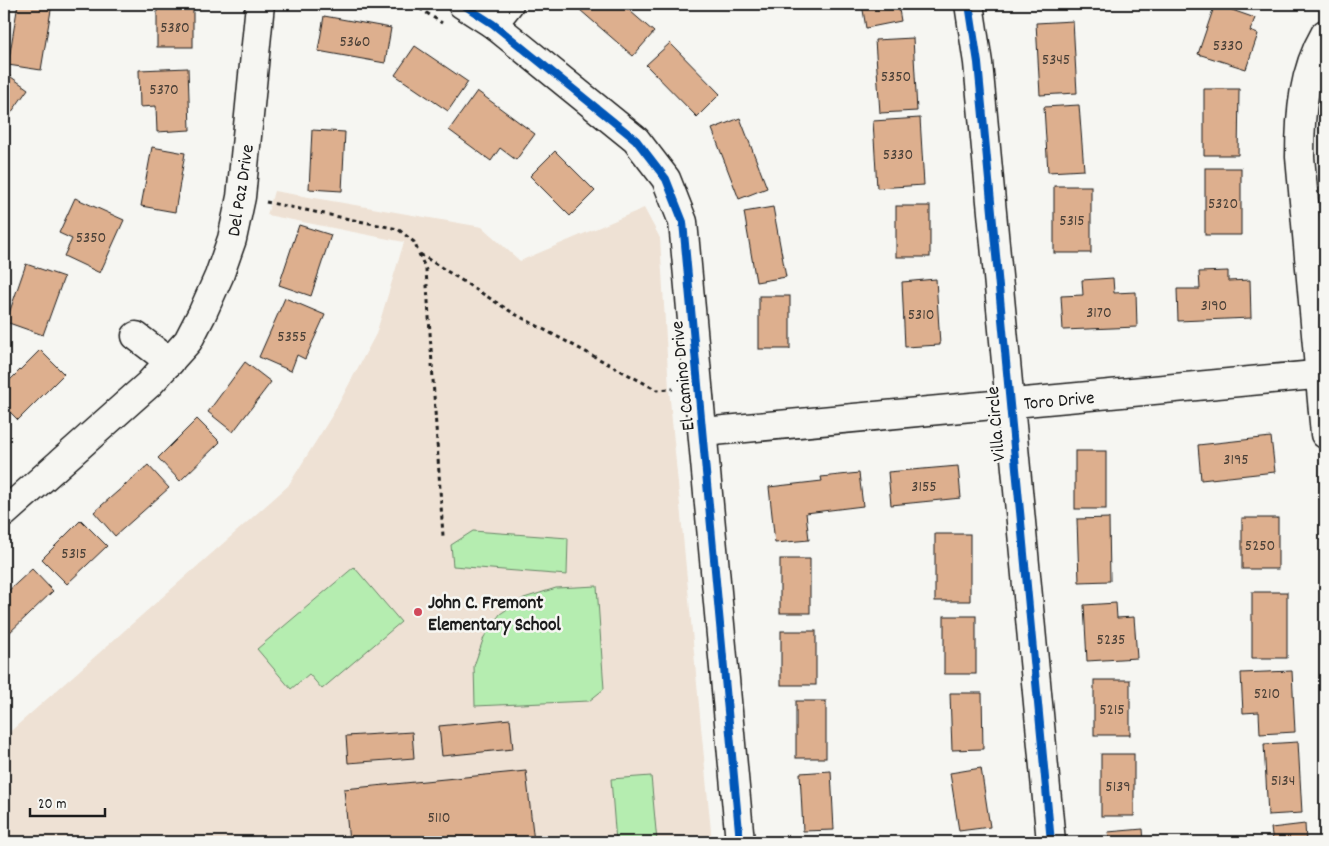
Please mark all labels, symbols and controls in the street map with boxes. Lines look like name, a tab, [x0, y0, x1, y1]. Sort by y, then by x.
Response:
house number: 5380	[160, 17, 190, 40]
house number: 5360	[339, 31, 371, 54]
house number: 5330	[1213, 35, 1243, 58]
house number: 5345	[1042, 49, 1070, 72]
house number: 5350	[881, 66, 911, 89]
house number: 5370	[149, 79, 179, 102]
street label: Del Paz Drive	[222, 143, 263, 238]
house number: 5330	[883, 144, 913, 167]
house number: 5320	[1208, 193, 1238, 216]
house number: 5315	[1059, 210, 1085, 233]
house number: 5350	[76, 227, 106, 250]
house number: 3190	[1201, 295, 1227, 318]
house number: 3170	[1086, 302, 1112, 325]
house number: 5310	[908, 304, 934, 327]
street label: El Camino Drive	[665, 319, 704, 432]
house number: 5355	[277, 326, 307, 349]
street label: Villa Circle	[981, 385, 1014, 462]
street label: Toro Drive	[1023, 386, 1096, 419]
house number: 3195	[1223, 449, 1249, 472]
house number: 3155	[911, 476, 937, 499]
house number: 5250	[1245, 535, 1275, 558]
house number: 5315	[61, 543, 87, 566]
place label: John C. Fremont Elementary School	[428, 591, 561, 640]
marker: John C. Fremont Elementary School	[412, 606, 424, 618]
house number: 5235	[1097, 629, 1125, 652]
house number: 5210	[1254, 683, 1280, 706]
house number: 5215	[1099, 699, 1125, 722]
house number: 5134	[1271, 770, 1295, 793]
house number: 5139	[1105, 776, 1131, 799]
scale bar	[30, 786, 105, 818]
text: 20 m	[38, 794, 66, 816]
house number: 5110	[427, 807, 451, 830]

